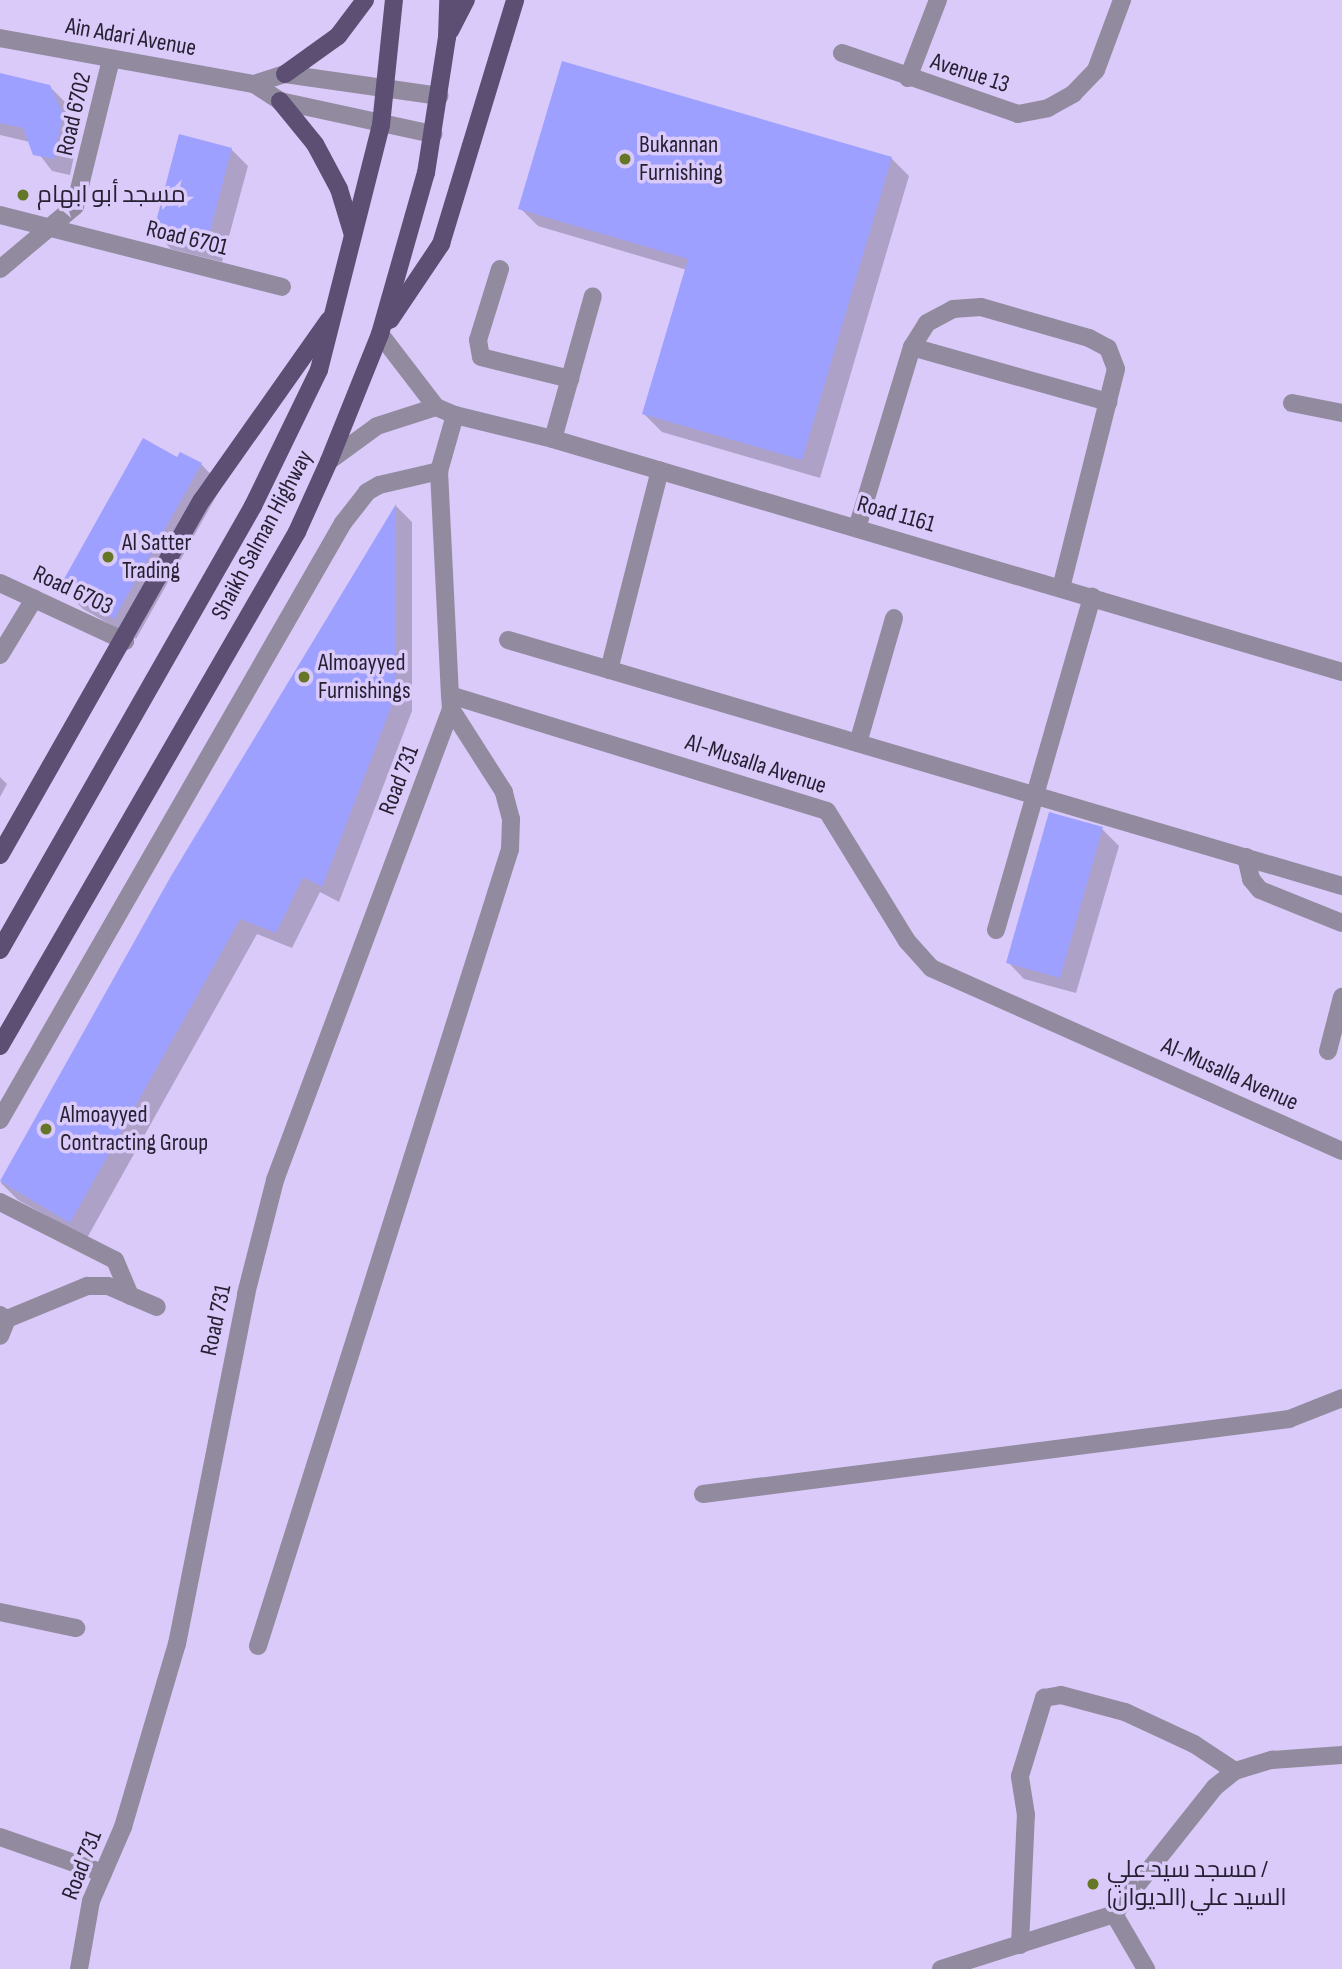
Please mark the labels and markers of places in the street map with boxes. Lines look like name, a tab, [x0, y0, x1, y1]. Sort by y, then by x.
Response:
place label: Bukannan Furnishing	[639, 131, 723, 187]
marker: Bukannan Furnishing	[617, 151, 633, 167]
place label: مسجد أبو ابهام	[37, 181, 186, 209]
marker: مسجد أبو ابهام	[15, 187, 31, 203]
place label: Al Satter Trading	[122, 529, 191, 585]
marker: Al Satter Trading	[100, 549, 116, 565]
place label: Almoayyed Furnishings	[318, 649, 411, 705]
marker: Almoayyed Furnishings	[296, 669, 312, 685]
place label: Almoayyed Contracting Group	[60, 1101, 208, 1157]
marker: Almoayyed Contracting Group	[38, 1121, 54, 1137]
place label: مسجد سيد علي / السيد علي (الديوان)	[1107, 1856, 1287, 1912]
marker: مسجد سيد علي / السيد علي (الديوان)	[1085, 1876, 1101, 1892]

